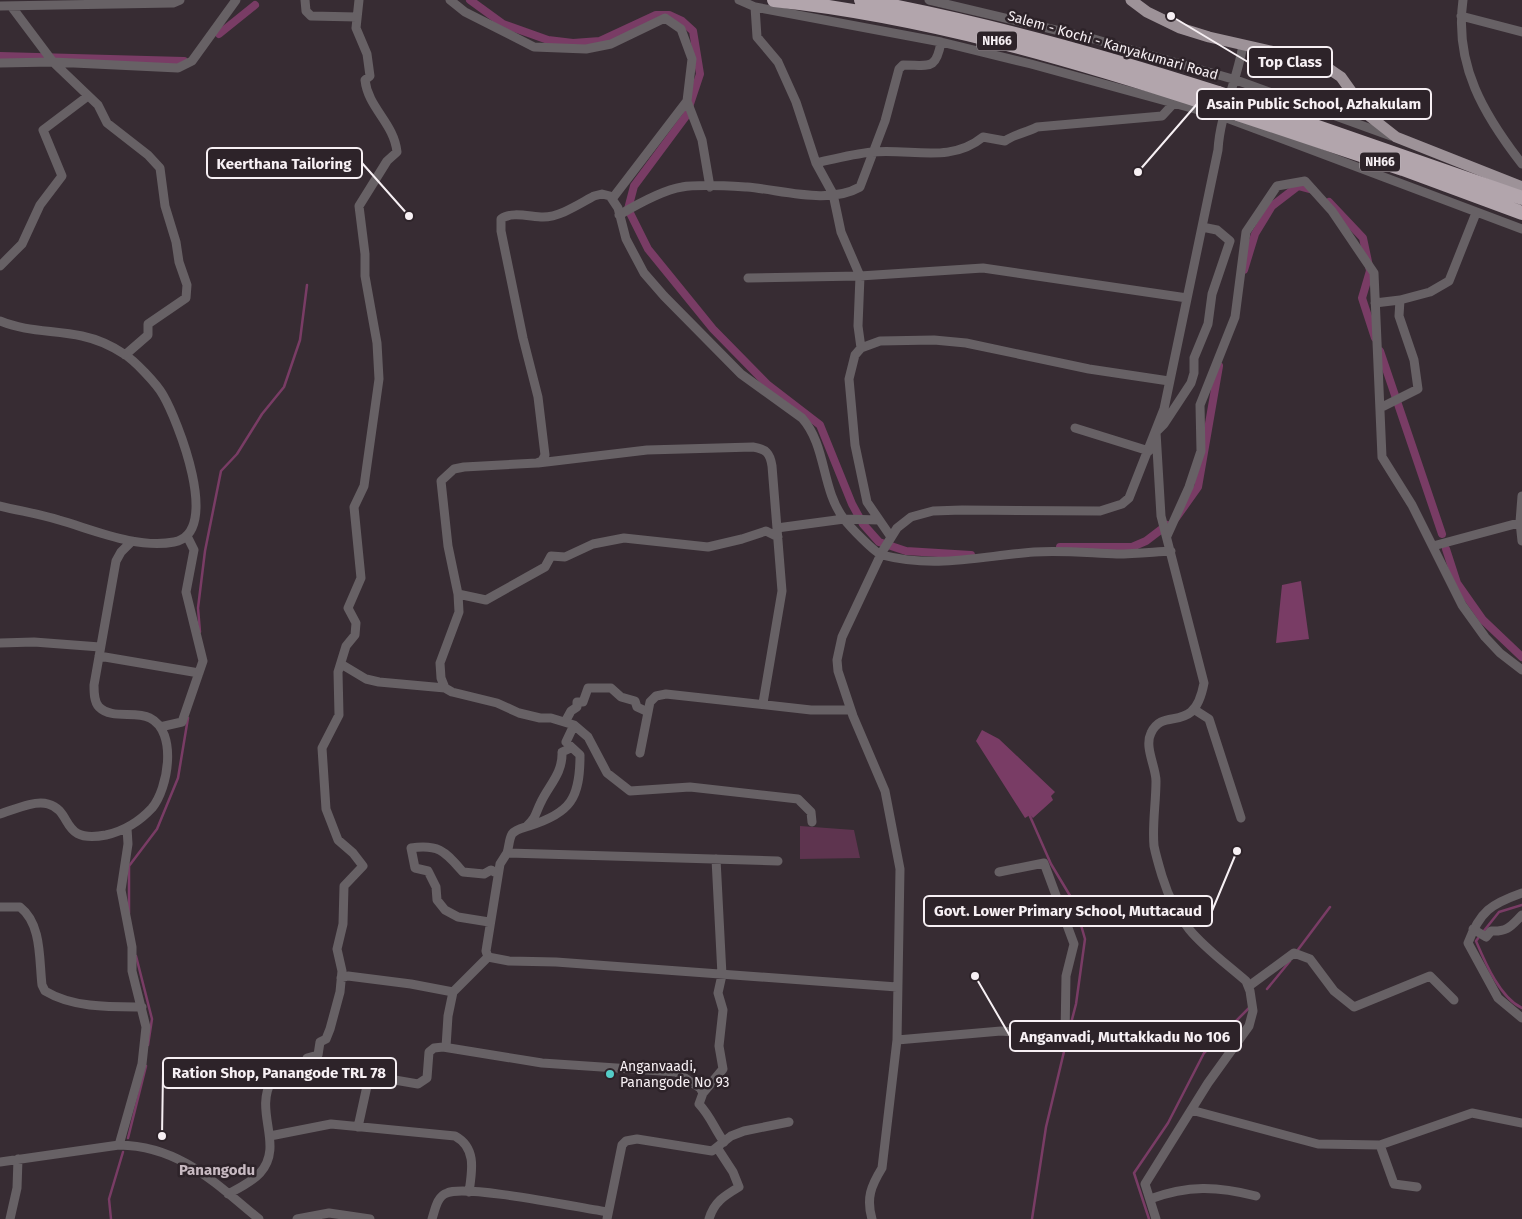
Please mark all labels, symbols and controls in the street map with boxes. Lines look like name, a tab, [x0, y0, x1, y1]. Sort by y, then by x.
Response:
street label: Salem - Kochi - Kanyakumari Road	[1006, 7, 1220, 84]
road number: NH66	[977, 31, 1017, 50]
callout: Top Class	[1248, 47, 1332, 77]
text: Top Class	[1258, 53, 1322, 71]
callout: Asain Public School, Azhakulam	[1197, 89, 1431, 119]
text: Asain Public School, Azhakulam	[1206, 95, 1421, 113]
callout: Keerthana Tailoring	[207, 148, 362, 178]
road number: NH66	[1360, 152, 1400, 172]
text: Keerthana Tailoring	[216, 155, 352, 173]
callout: Govt. Lower Primary School, Muttacaud	[924, 896, 1212, 926]
text: Govt. Lower Primary School, Muttacaud	[934, 902, 1202, 920]
callout: Anganvadi, Muttakkadu No 106	[1010, 1021, 1241, 1051]
text: Anganvadi, Muttakkadu No 106	[1019, 1028, 1231, 1046]
callout: Ration Shop, Panangode TRL 78	[163, 1058, 396, 1088]
place label: Anganvaadi, Panangode No 93	[620, 1058, 729, 1091]
text: Ration Shop, Panangode TRL 78	[172, 1064, 386, 1082]
marker: Anganvaadi, Panangode No 93	[604, 1068, 616, 1080]
district label: Panangodu	[179, 1161, 255, 1179]

